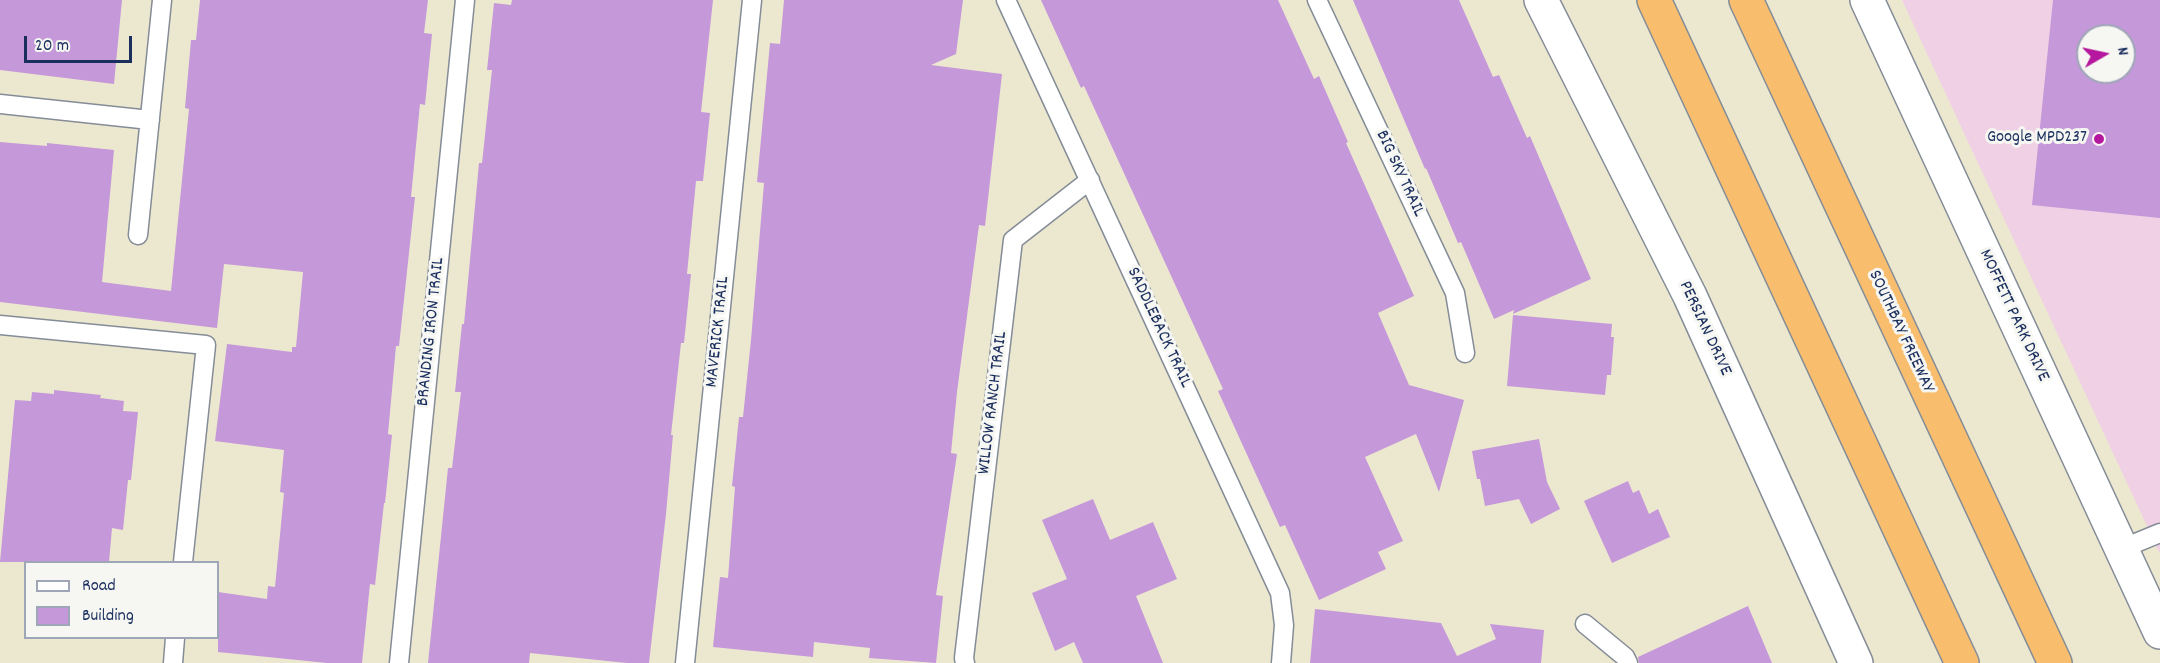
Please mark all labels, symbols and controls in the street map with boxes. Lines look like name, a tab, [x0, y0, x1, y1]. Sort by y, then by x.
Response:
scale bar	[27, 24, 135, 62]
north arrow	[2076, 24, 2136, 84]
text: 20 m	[35, 34, 69, 59]
text: N	[2110, 46, 2134, 57]
street label: BIG SKY TRAIL	[1370, 127, 1428, 221]
place label: Google MPD237	[1987, 128, 2087, 150]
marker: Google MPD237	[2092, 132, 2106, 146]
street label: MOFFETT PARK DRIVE	[1973, 246, 2053, 386]
street label: BRANDING IRON TRAIL	[413, 257, 451, 407]
street label: SADDLEBACK TRAIL	[1121, 264, 1195, 392]
street label: SOUTHBAY FREEWAY	[1862, 267, 1938, 397]
street label: MAVERICK TRAIL	[702, 275, 736, 389]
street label: PERSIAN DRIVE	[1673, 278, 1735, 380]
street label: WILLOW RANCH TRAIL	[975, 330, 1013, 476]
legend	[24, 561, 219, 639]
text: Road	[82, 574, 116, 599]
text: Building	[82, 604, 134, 629]

